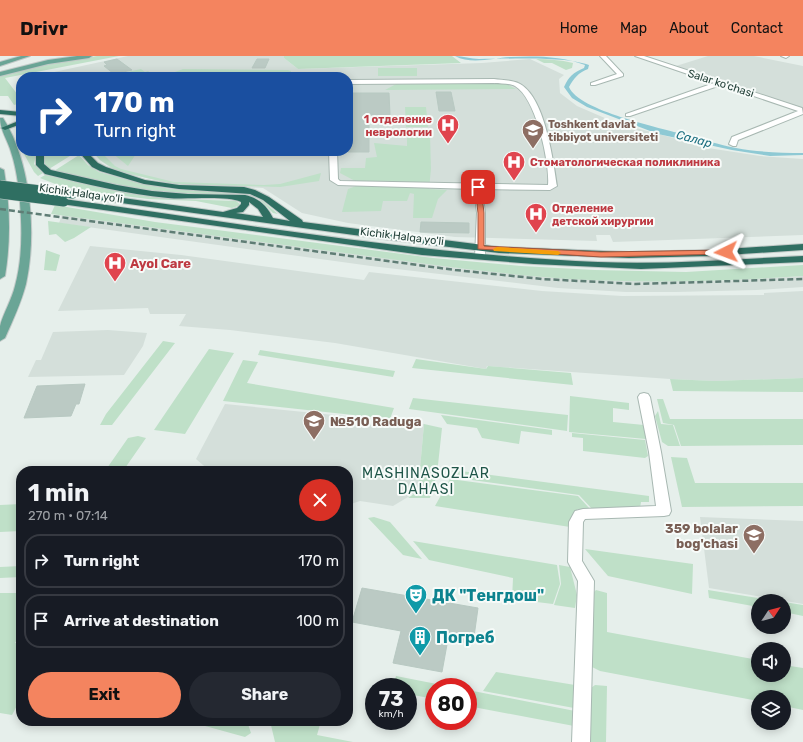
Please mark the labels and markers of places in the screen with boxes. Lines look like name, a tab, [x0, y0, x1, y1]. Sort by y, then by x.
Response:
hospital icon: 1 отделение неврологии	[435, 112, 461, 145]
place label: 1 отделение неврологии	[364, 113, 432, 139]
school or university icon: Toshkent davlat tibbiyot universiteti	[520, 117, 546, 150]
place label: Toshkent davlat tibbiyot universiteti	[548, 118, 658, 144]
hospital icon: Стоматологическая поликлиника	[501, 149, 527, 182]
place label: Стоматологическая поликлиника	[530, 156, 720, 169]
pin	[461, 170, 495, 204]
hospital icon: Отделение детской хирургии	[523, 201, 549, 234]
place label: Отделение детской хирургии	[552, 202, 654, 228]
hospital icon: Ayol Care	[102, 250, 128, 283]
place label: Ayol Care	[130, 256, 191, 271]
school or university icon: №510 Raduga	[301, 408, 327, 441]
place label: №510 Raduga	[330, 414, 421, 429]
place label: 359 bolalar bog'chasi	[665, 521, 738, 551]
school or university icon: 359 bolalar bog'chasi	[741, 522, 767, 555]
theatre icon: ДК "Тенгдош"	[403, 582, 429, 615]
place label: ДК "Тенгдош"	[432, 586, 544, 605]
building icon: Погреб	[407, 624, 433, 657]
place label: Погреб	[436, 628, 495, 647]

